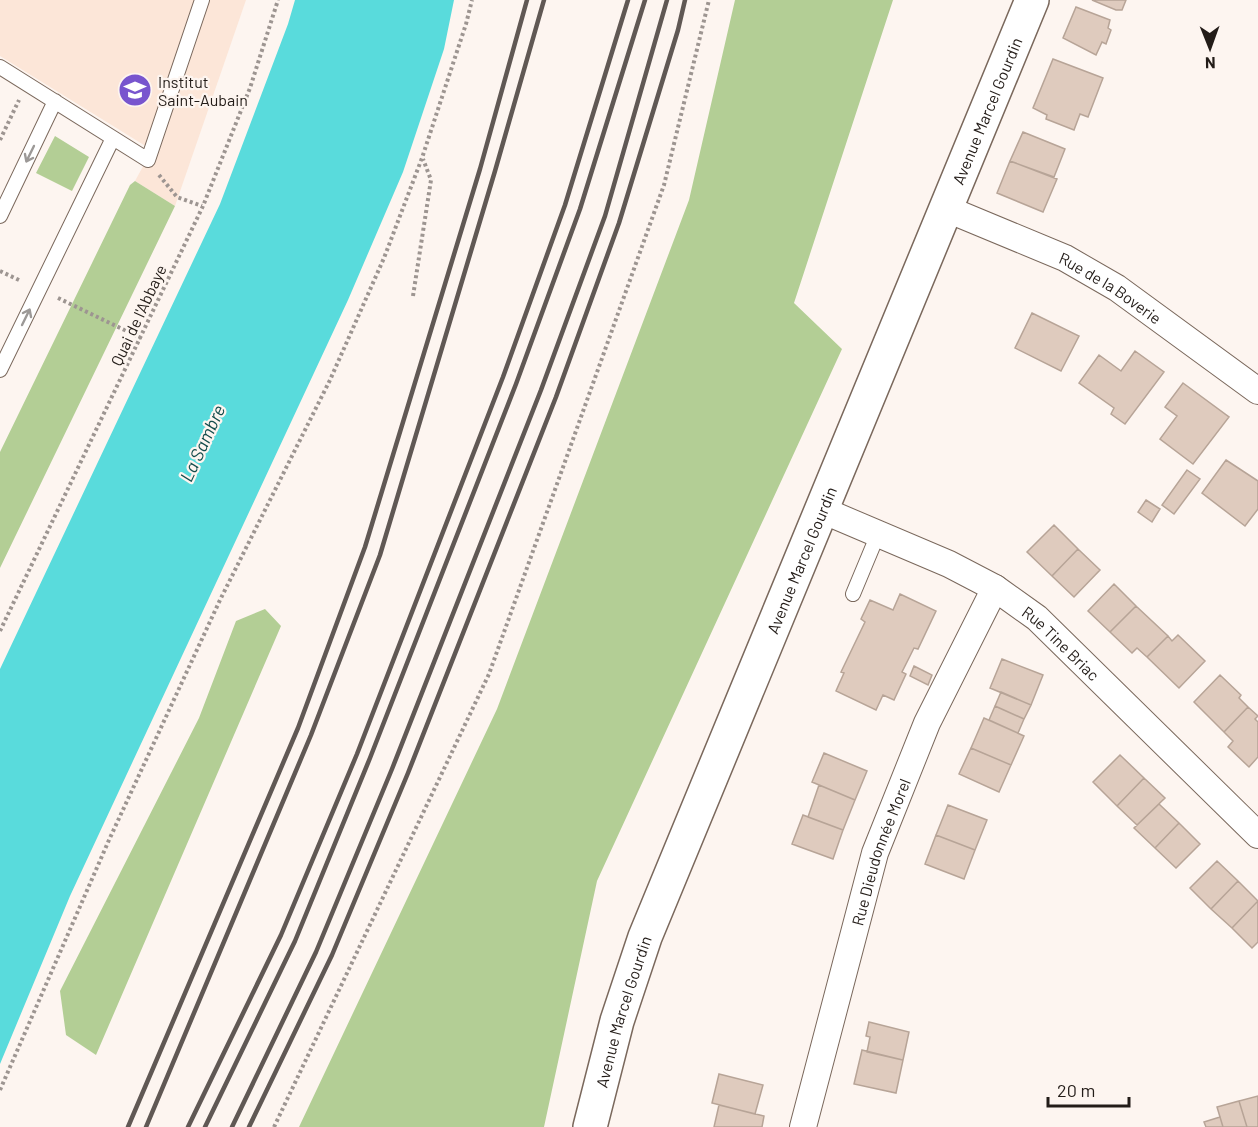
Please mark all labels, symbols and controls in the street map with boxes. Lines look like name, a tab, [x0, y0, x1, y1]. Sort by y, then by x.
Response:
north arrow	[1180, 18, 1240, 78]
street label: Avenue Marcel Gourdin	[947, 34, 1025, 187]
text: N	[1205, 54, 1216, 73]
school or university icon: Institut Saint-Aubain	[117, 72, 153, 108]
place label: Institut Saint-Aubain	[158, 72, 248, 109]
one-way arrow	[23, 145, 35, 163]
street label: Rue de la Boverie	[1057, 247, 1166, 327]
street label: Quai de l'Abbaye	[106, 261, 170, 369]
one-way arrow	[20, 309, 32, 327]
water label: La Sambre	[175, 401, 229, 485]
street label: Avenue Marcel Gourdin	[762, 483, 840, 636]
street label: Rue Tine Briac	[1019, 601, 1104, 684]
street label: Rue Dieudonnée Morel	[847, 775, 913, 927]
street label: Avenue Marcel Gourdin	[591, 933, 654, 1089]
scale bar	[1048, 1070, 1129, 1108]
text: 20 m	[1057, 1079, 1095, 1101]

